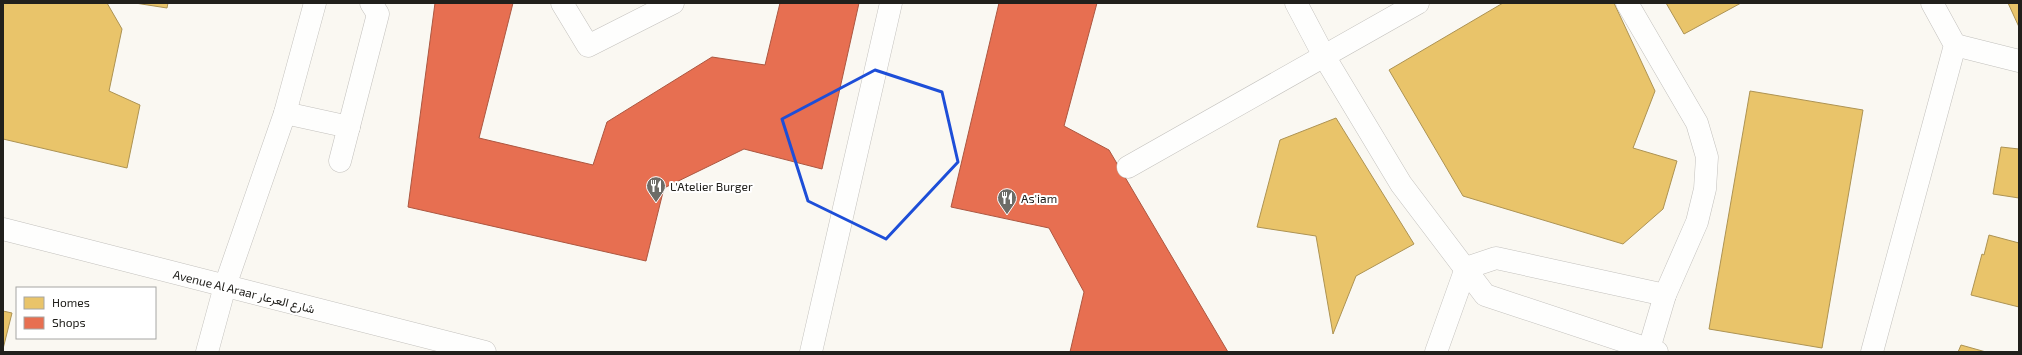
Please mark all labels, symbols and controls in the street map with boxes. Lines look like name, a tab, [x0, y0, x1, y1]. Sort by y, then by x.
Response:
restaurant icon: L'Atelier Burger	[645, 175, 667, 203]
place label: L'Atelier Burger	[670, 179, 753, 193]
restaurant icon: As'iam	[996, 187, 1018, 215]
place label: As'iam	[1021, 191, 1057, 205]
street label: Avenue Al Araar شارع العرعار	[171, 267, 316, 318]
legend	[16, 287, 156, 339]
text: Homes	[52, 295, 90, 309]
text: Shops	[52, 315, 86, 329]

